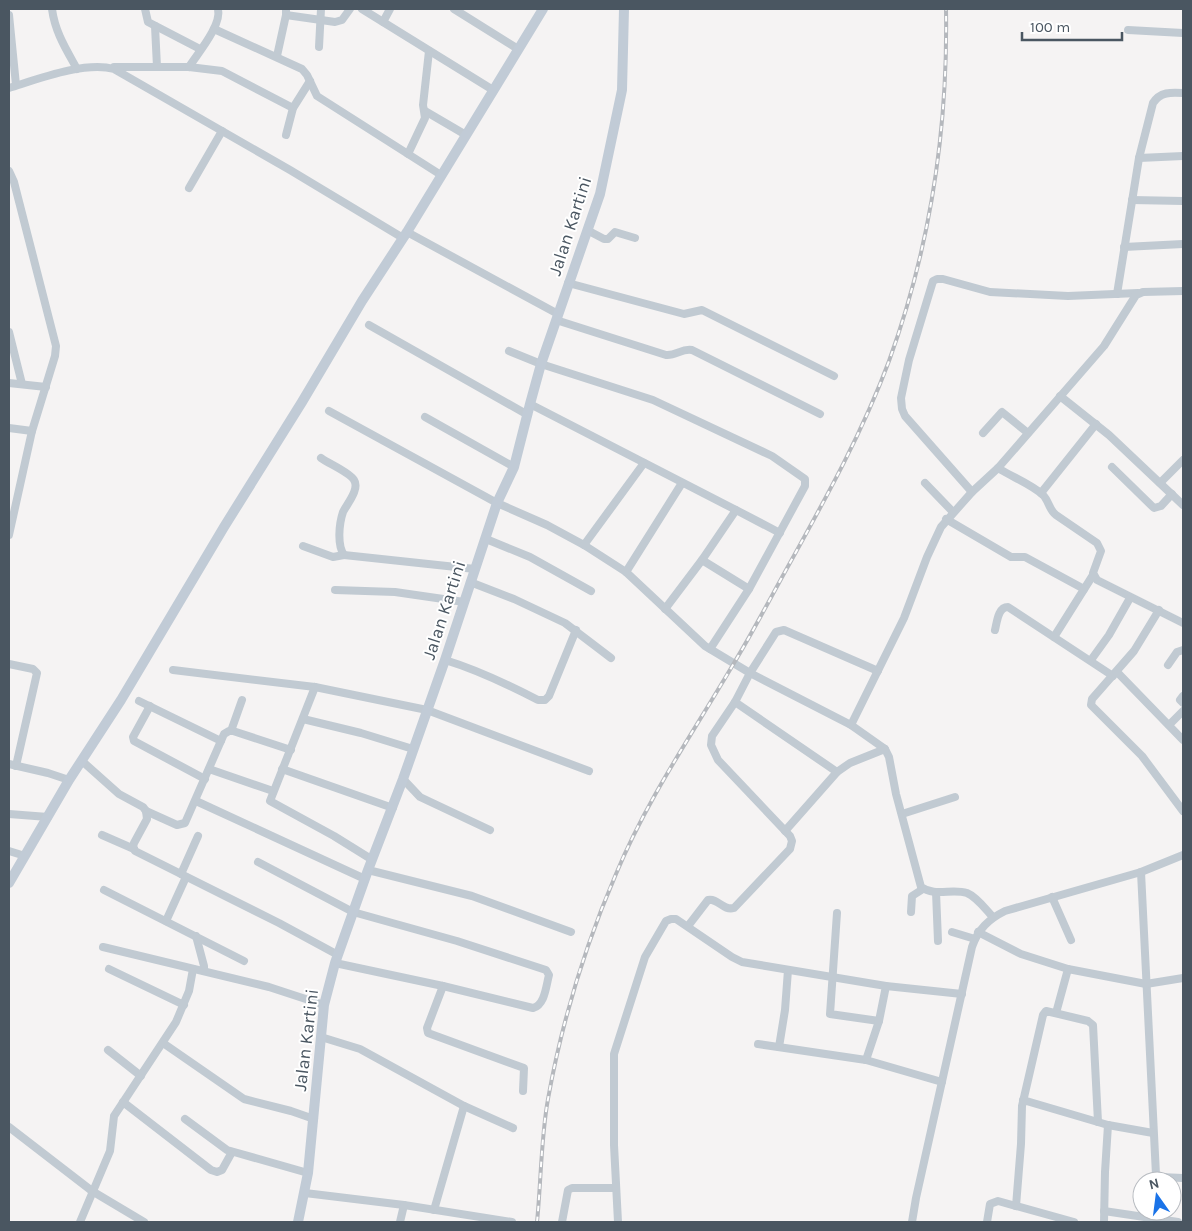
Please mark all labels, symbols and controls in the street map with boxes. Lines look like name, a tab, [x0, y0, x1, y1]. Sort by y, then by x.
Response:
scale bar	[1022, 10, 1122, 42]
text: 100 m	[1030, 18, 1070, 36]
street label: Jalan Kartini	[544, 174, 596, 278]
street label: Jalan Kartini	[418, 558, 470, 662]
street label: Jalan Kartini	[289, 988, 323, 1092]
north arrow	[1132, 1171, 1182, 1221]
text: N	[1147, 1174, 1161, 1193]

